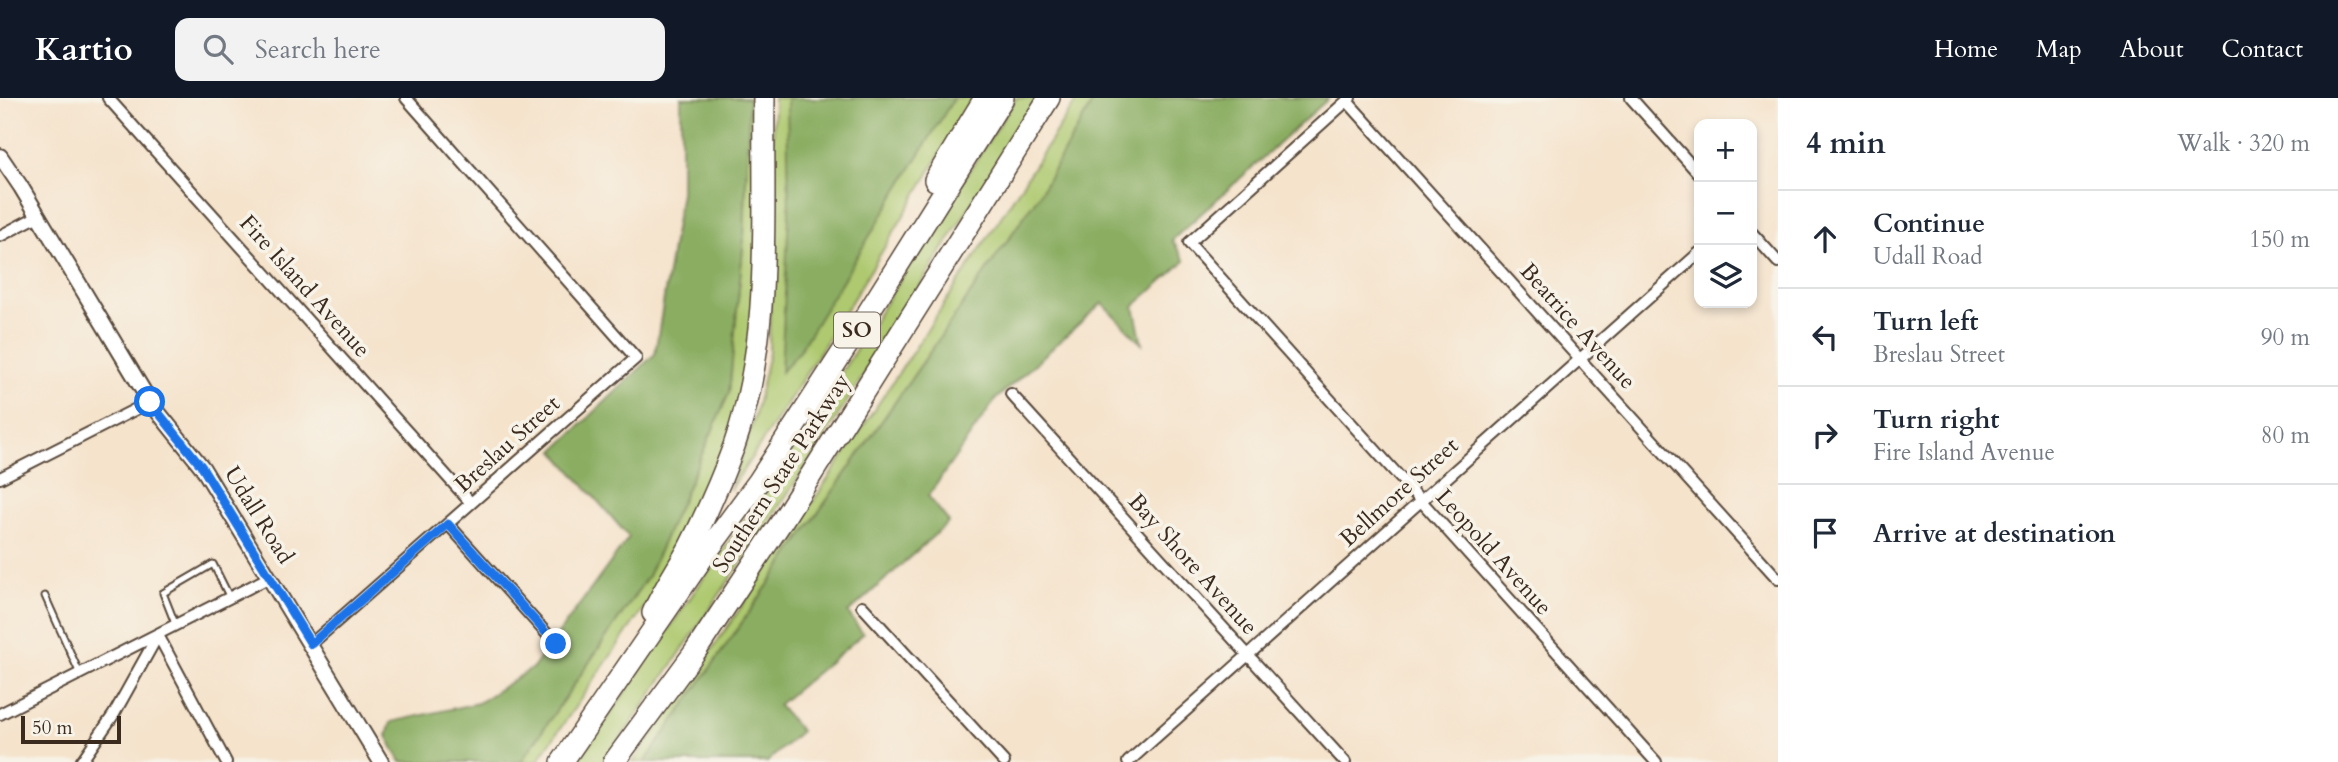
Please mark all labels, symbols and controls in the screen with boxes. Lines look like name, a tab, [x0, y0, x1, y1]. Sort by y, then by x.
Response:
search box	[175, 18, 665, 81]
text: Kartio	[35, 27, 133, 72]
icon: search	[199, 30, 237, 68]
text: Search here	[255, 32, 381, 67]
text: Home	[1934, 33, 1998, 66]
text: Map	[2036, 33, 2082, 66]
text: About	[2120, 33, 2184, 66]
text: Contact	[2222, 33, 2303, 66]
map controls	[1694, 119, 1757, 308]
button: +	[1694, 119, 1757, 182]
text: 4 min	[1806, 123, 1886, 164]
text: Walk · 320 m	[2177, 128, 2310, 159]
button: −	[1694, 182, 1757, 245]
text: Continue	[1873, 206, 1985, 241]
street label: Fire Island Avenue	[233, 208, 377, 364]
icon: ahead	[1806, 220, 1844, 258]
text: 150 m	[2249, 224, 2310, 255]
text: Udall Road	[1873, 241, 1982, 272]
button: layers	[1694, 245, 1757, 308]
street label: Beatrice Avenue	[1513, 256, 1643, 396]
text: Turn left	[1873, 304, 1978, 339]
road number: SO	[834, 313, 880, 348]
icon: left	[1806, 318, 1844, 356]
text: 90 m	[2261, 322, 2310, 353]
text: Breslau Street	[1873, 339, 2005, 370]
street label: Southern State Parkway	[705, 367, 857, 579]
route start	[134, 386, 165, 417]
street label: Breslau Street	[448, 388, 566, 500]
text: Turn right	[1873, 402, 2000, 437]
icon: right	[1806, 416, 1844, 454]
text: 80 m	[2261, 420, 2310, 451]
street label: Bellmore Street	[1333, 430, 1465, 554]
text: Fire Island Avenue	[1873, 437, 2055, 468]
street label: Udall Road	[217, 460, 302, 570]
street label: Leopold Avenue	[1429, 482, 1559, 622]
street label: Bay Shore Avenue	[1121, 487, 1265, 641]
icon: arrive	[1806, 514, 1844, 552]
text: Arrive at destination	[1873, 516, 2116, 551]
route end	[540, 628, 571, 659]
scale bar	[21, 713, 121, 745]
text: 50 m	[32, 715, 73, 741]

